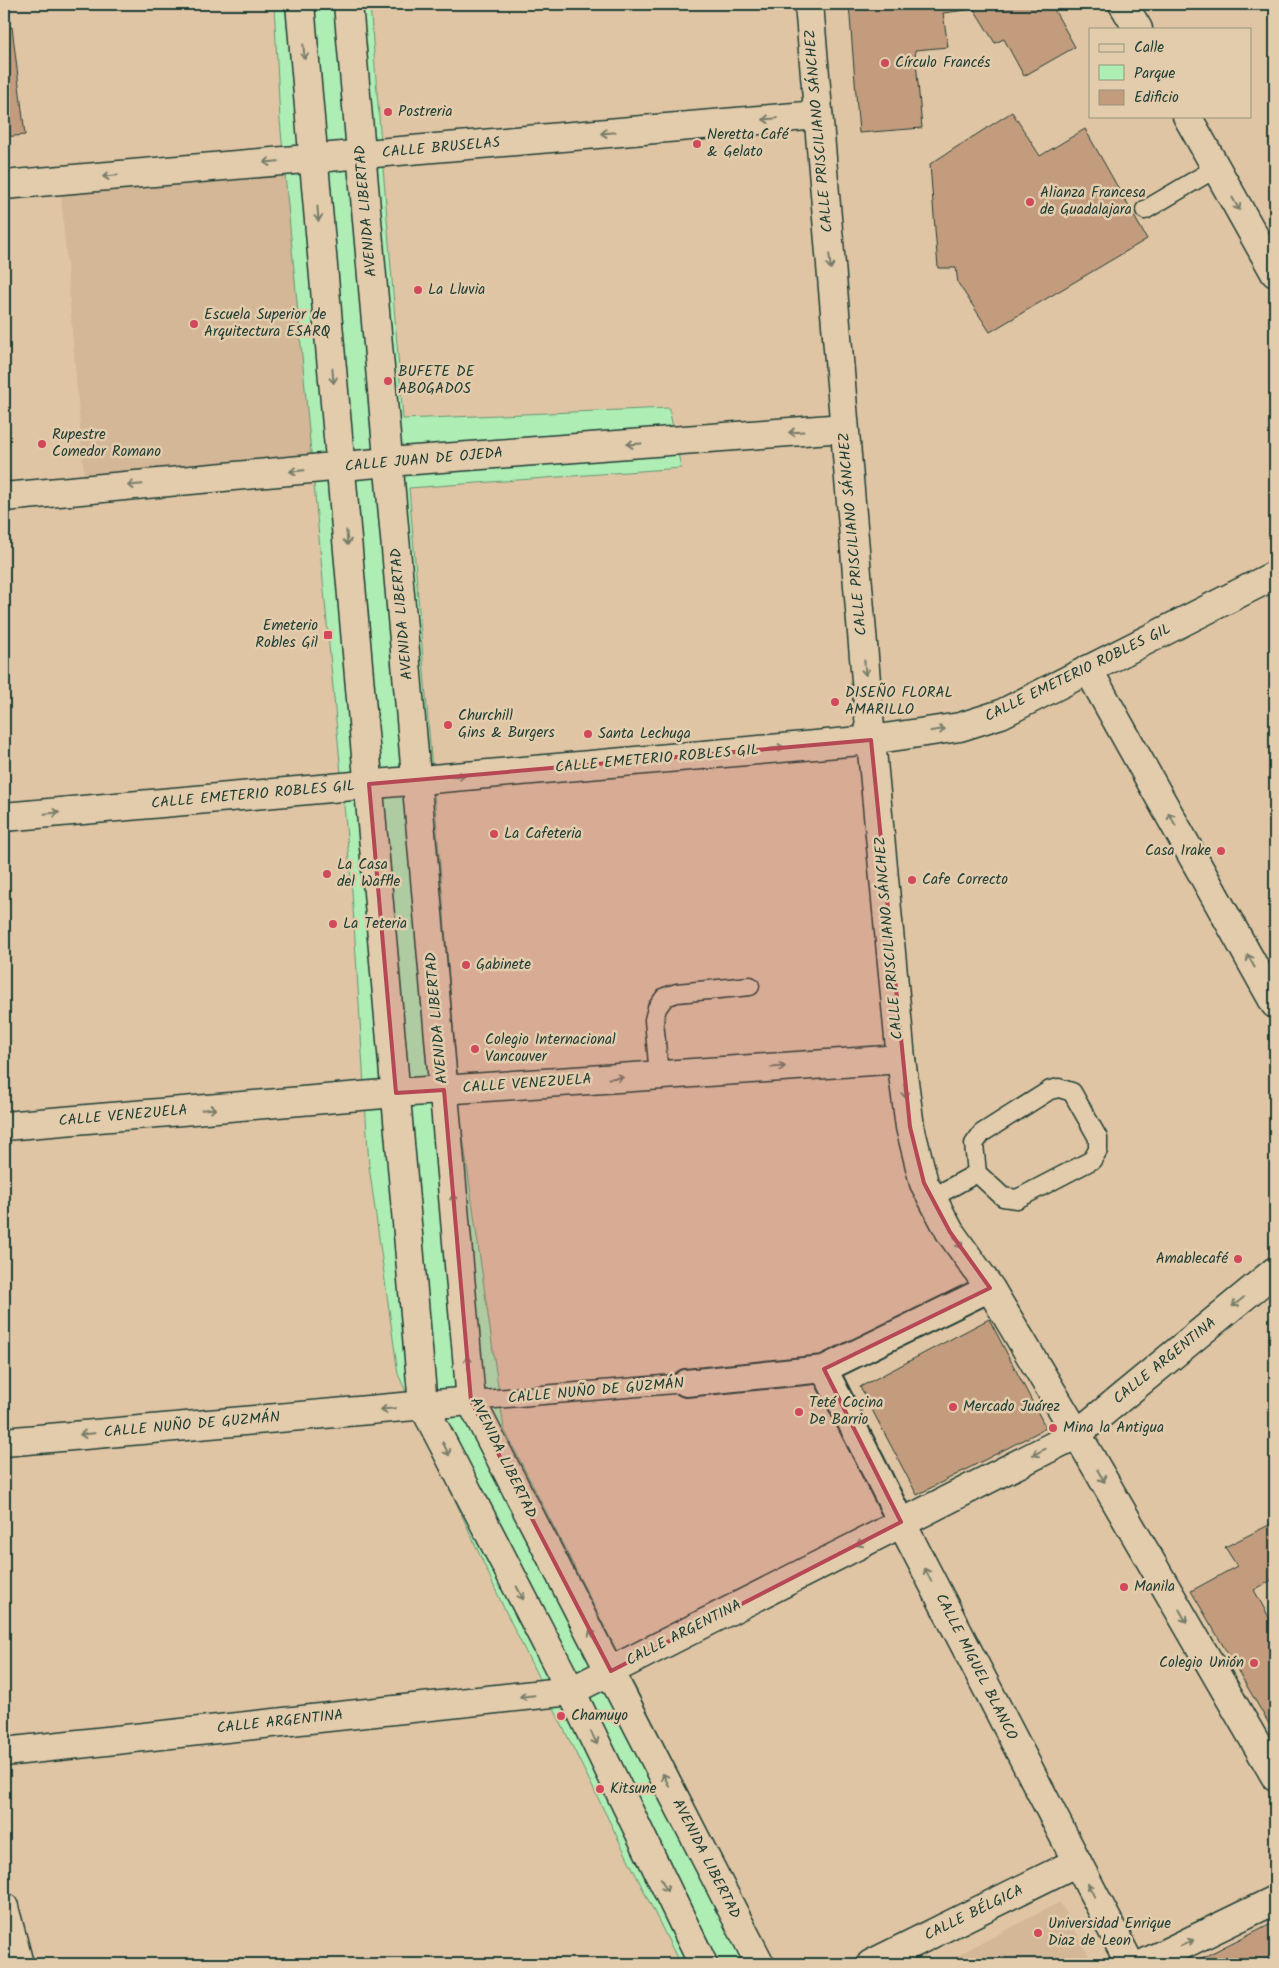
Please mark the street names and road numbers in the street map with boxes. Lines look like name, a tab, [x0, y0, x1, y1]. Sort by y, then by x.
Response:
street label: CALLE PRISCILIANO SÁNCHEZ	[798, 28, 840, 234]
street label: CALLE BRUSELAS	[381, 131, 501, 165]
street label: AVENIDA LIBERTAD	[348, 144, 384, 278]
street label: CALLE PRISCILIANO SÁNCHEZ	[832, 431, 874, 637]
street label: CALLE JUAN DE OJEDA	[344, 441, 504, 479]
street label: AVENIDA LIBERTAD	[384, 547, 420, 681]
street label: CALLE EMETERIO ROBLES GIL	[981, 617, 1175, 729]
street label: CALLE EMETERIO ROBLES GIL	[554, 738, 760, 780]
street label: CALLE EMETERIO ROBLES GIL	[150, 774, 356, 816]
street label: CALLE PRISCILIANO SÁNCHEZ	[868, 835, 910, 1041]
street label: AVENIDA LIBERTAD	[419, 951, 455, 1085]
street label: CALLE VENEZUELA	[462, 1068, 592, 1100]
street label: CALLE VENEZUELA	[58, 1098, 188, 1134]
street label: CALLE ARGENTINA	[1108, 1312, 1222, 1410]
street label: CALLE NUÑO DE GUZMÁN	[507, 1371, 685, 1411]
street label: AVENIDA LIBERTAD	[463, 1393, 543, 1523]
street label: CALLE NUÑO DE GUZMÁN	[103, 1405, 281, 1445]
street label: CALLE MIGUEL BLANCO	[929, 1589, 1023, 1745]
street label: CALLE ARGENTINA	[622, 1593, 746, 1673]
street label: CALLE ARGENTINA	[215, 1703, 345, 1741]
street label: AVENIDA LIBERTAD	[665, 1795, 747, 1924]
street label: CALLE BÉLGICA	[920, 1879, 1028, 1947]

